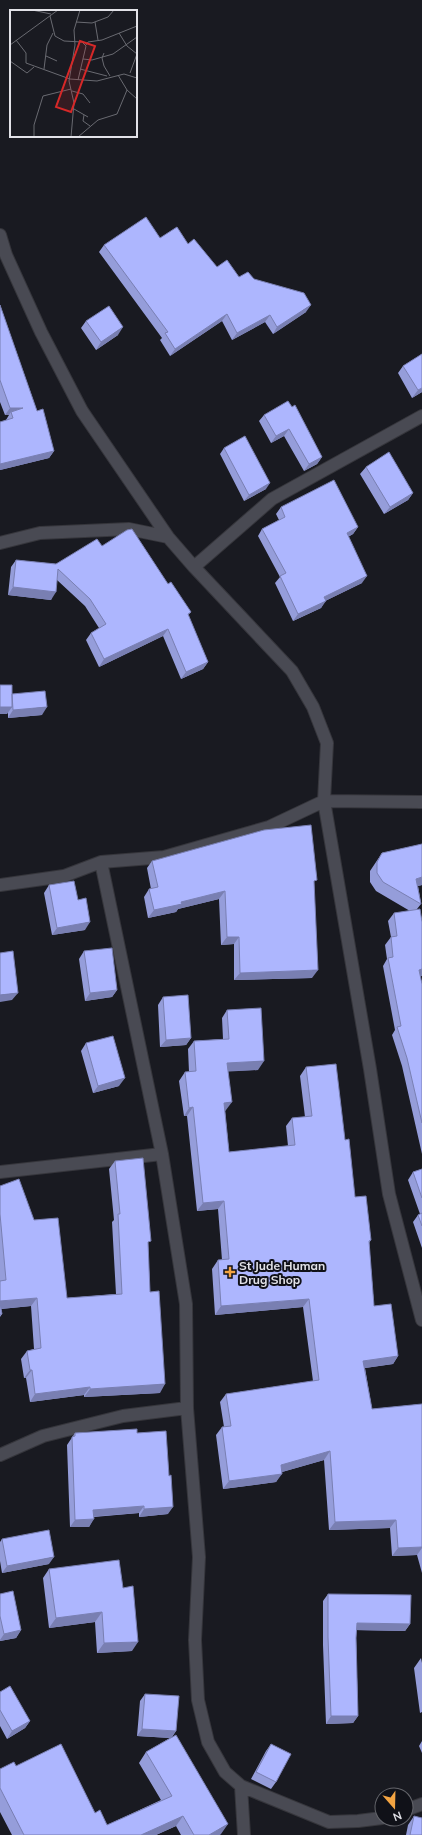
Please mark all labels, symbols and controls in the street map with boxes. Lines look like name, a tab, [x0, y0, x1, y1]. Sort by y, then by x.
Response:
inset map	[10, 10, 137, 137]
place label: St Jude Human Drug Shop	[239, 1258, 325, 1287]
marker: St Jude Human Drug Shop	[224, 1266, 236, 1278]
north arrow	[374, 1787, 414, 1827]
text: N	[391, 1808, 404, 1824]

